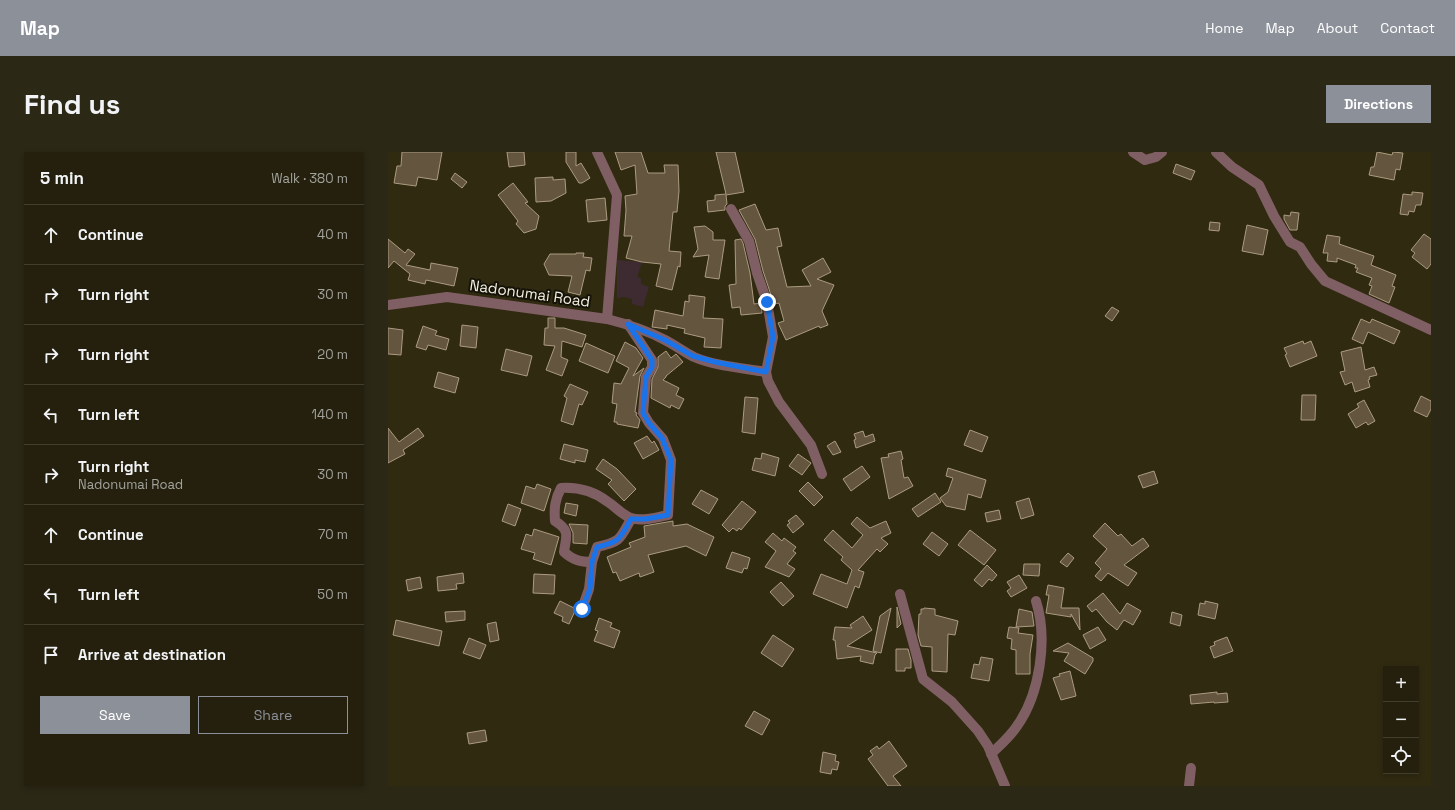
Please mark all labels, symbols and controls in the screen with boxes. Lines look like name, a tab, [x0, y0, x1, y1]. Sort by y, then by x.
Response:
text: Map	[20, 16, 60, 41]
text: Home	[1205, 19, 1243, 37]
text: Map	[1265, 19, 1295, 37]
text: About	[1317, 19, 1358, 37]
text: Contact	[1380, 19, 1435, 37]
button: Directions	[1326, 85, 1431, 123]
text: Find us	[24, 86, 121, 122]
text: 5 min	[40, 167, 84, 189]
text: Walk · 380 m	[271, 170, 348, 187]
icon: ahead	[40, 224, 62, 246]
text: Continue	[78, 225, 144, 244]
text: 40 m	[317, 226, 348, 243]
street label: Nadonumai Road	[469, 275, 591, 311]
icon: right	[40, 284, 62, 306]
text: Turn right	[78, 285, 149, 304]
text: 30 m	[317, 286, 348, 303]
route end	[758, 293, 776, 311]
icon: right	[40, 344, 62, 366]
text: Turn right	[78, 345, 149, 364]
text: 20 m	[317, 346, 348, 363]
icon: left	[40, 404, 62, 426]
text: Turn left	[78, 405, 140, 424]
text: 140 m	[312, 406, 348, 423]
text: Turn right	[78, 457, 149, 476]
icon: right	[40, 464, 62, 486]
text: 30 m	[317, 466, 348, 483]
text: Nadonumai Road	[78, 476, 183, 493]
icon: ahead	[40, 524, 62, 546]
text: Continue	[78, 525, 144, 544]
text: 70 m	[318, 526, 348, 543]
icon: left	[40, 584, 62, 606]
text: Turn left	[78, 585, 140, 604]
text: 50 m	[317, 586, 348, 603]
route start	[573, 600, 591, 618]
icon: arrive	[40, 644, 62, 666]
text: Arrive at destination	[78, 645, 226, 664]
map controls	[1383, 666, 1419, 774]
button: +	[1383, 666, 1419, 702]
button: Save	[40, 696, 190, 734]
button: Share	[198, 696, 348, 734]
button: −	[1383, 702, 1419, 738]
button: locate	[1383, 738, 1419, 774]

